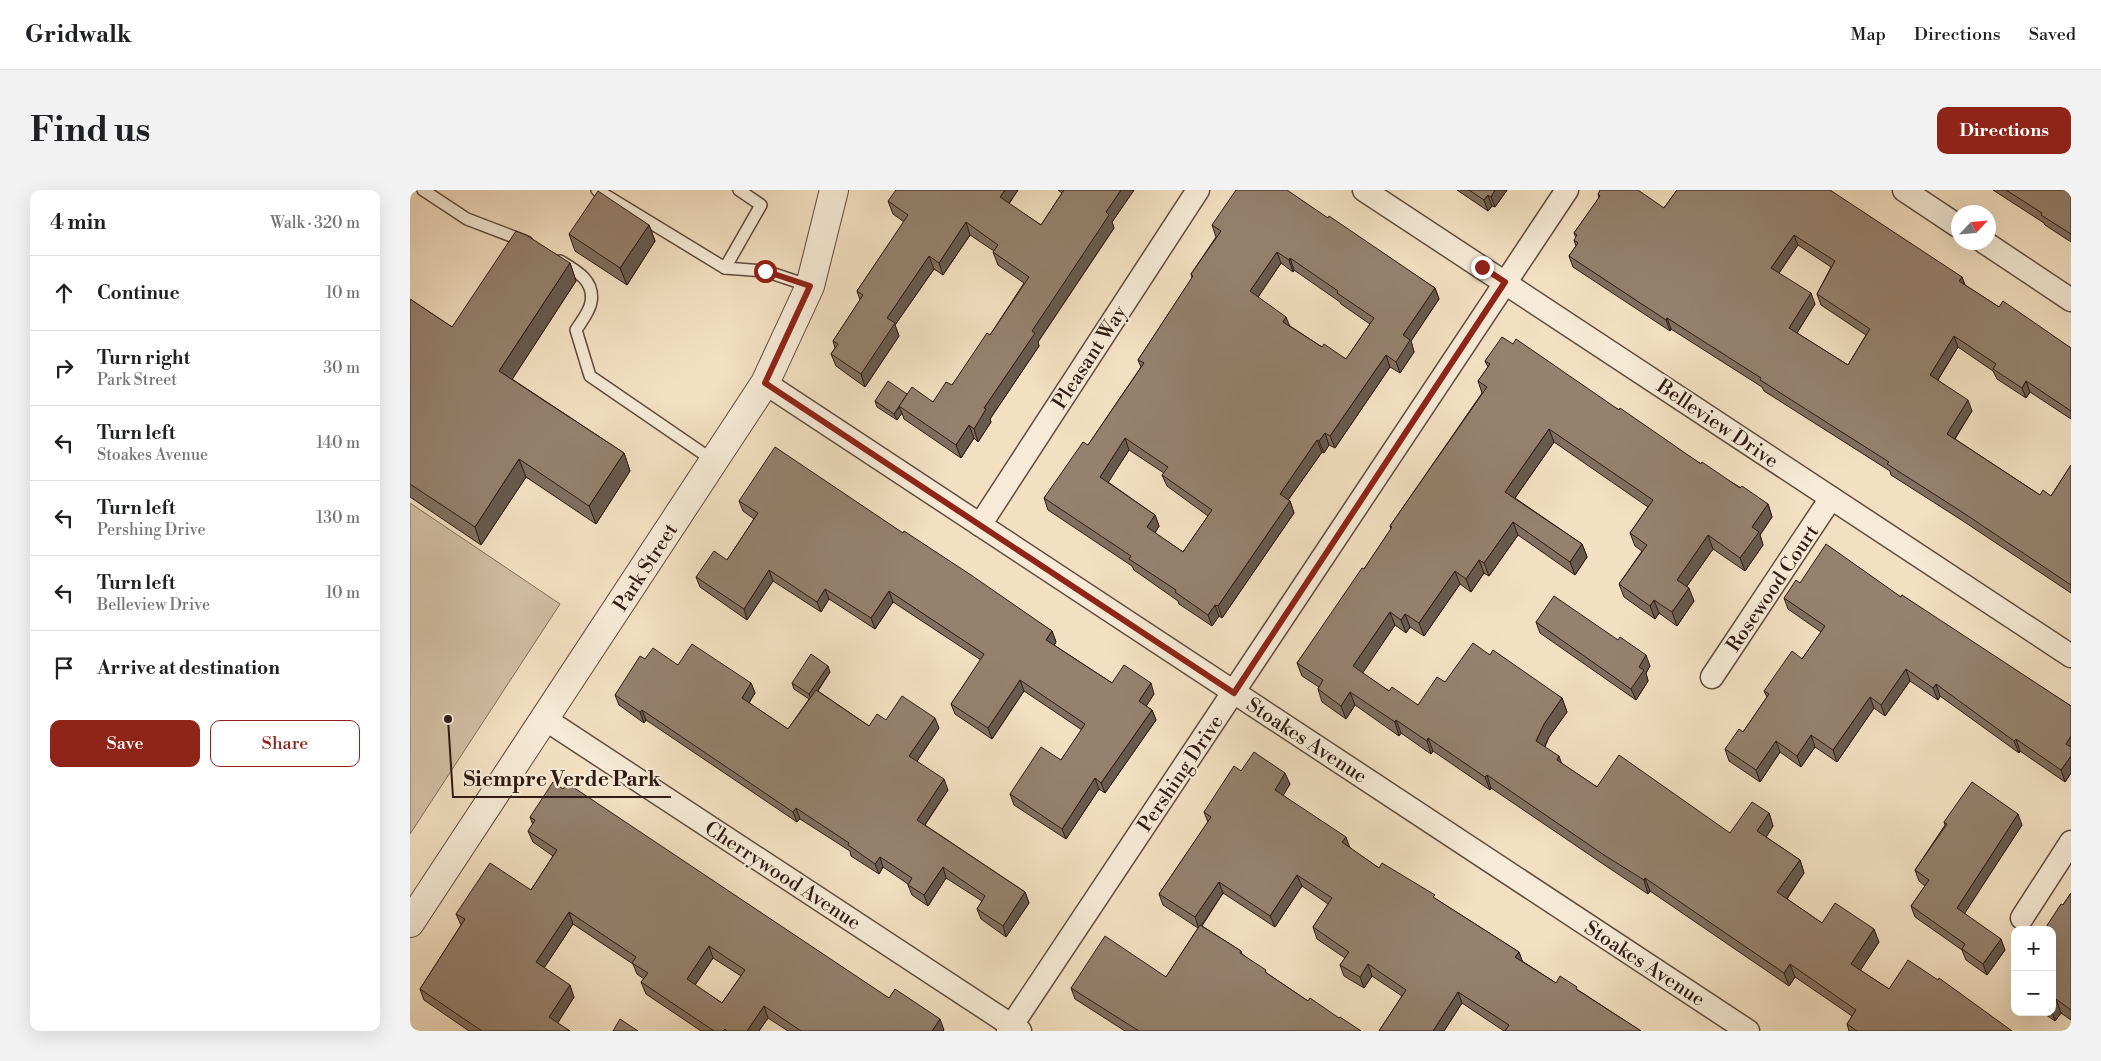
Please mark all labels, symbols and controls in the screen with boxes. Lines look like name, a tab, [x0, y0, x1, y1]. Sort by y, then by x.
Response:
text: Gridwalk	[25, 20, 132, 50]
text: Map	[1850, 23, 1886, 46]
text: Directions	[1914, 23, 2001, 46]
text: Saved	[2029, 23, 2076, 46]
button: Directions	[1937, 107, 2071, 154]
text: Find us	[30, 109, 150, 152]
north arrow	[1951, 205, 1996, 250]
text: 4 min	[50, 210, 106, 236]
text: Walk · 320 m	[270, 213, 360, 233]
route end	[1471, 256, 1494, 279]
route start	[754, 260, 777, 283]
icon: ahead	[50, 279, 78, 307]
text: Continue	[97, 281, 180, 305]
text: 10 m	[326, 283, 360, 303]
street label: Pleasant Way	[1048, 301, 1133, 414]
text: Turn right	[97, 346, 190, 370]
icon: right	[50, 354, 78, 382]
text: 30 m	[323, 358, 360, 378]
text: Park Street	[97, 370, 177, 390]
street label: Belleview Drive	[1651, 374, 1783, 474]
text: Turn left	[97, 421, 176, 445]
icon: left	[50, 429, 78, 457]
text: 140 m	[316, 433, 360, 453]
text: Stoakes Avenue	[97, 445, 208, 465]
text: Turn left	[97, 496, 176, 520]
icon: left	[50, 504, 78, 532]
text: 130 m	[316, 508, 360, 528]
street label: Park Street	[609, 519, 684, 617]
text: Pershing Drive	[97, 520, 206, 540]
street label: Rosewood Court	[1722, 521, 1825, 657]
text: Turn left	[97, 571, 176, 595]
icon: left	[50, 579, 78, 607]
text: 10 m	[326, 583, 360, 603]
text: Belleview Drive	[97, 595, 210, 615]
icon: arrive	[50, 654, 78, 682]
text: Arrive at destination	[97, 656, 280, 680]
street label: Stoakes Avenue	[1241, 693, 1371, 790]
street label: Pershing Drive	[1133, 711, 1230, 837]
button: Save	[50, 720, 200, 767]
button: Share	[210, 720, 360, 767]
callout: Siempre Verde Park	[453, 761, 671, 797]
text: Siempre Verde Park	[463, 767, 662, 793]
street label: Cherrywood Avenue	[699, 816, 865, 936]
street label: Stoakes Avenue	[1579, 916, 1709, 1013]
map controls	[2011, 926, 2056, 1016]
button: +	[2011, 926, 2056, 971]
button: −	[2011, 971, 2056, 1016]

